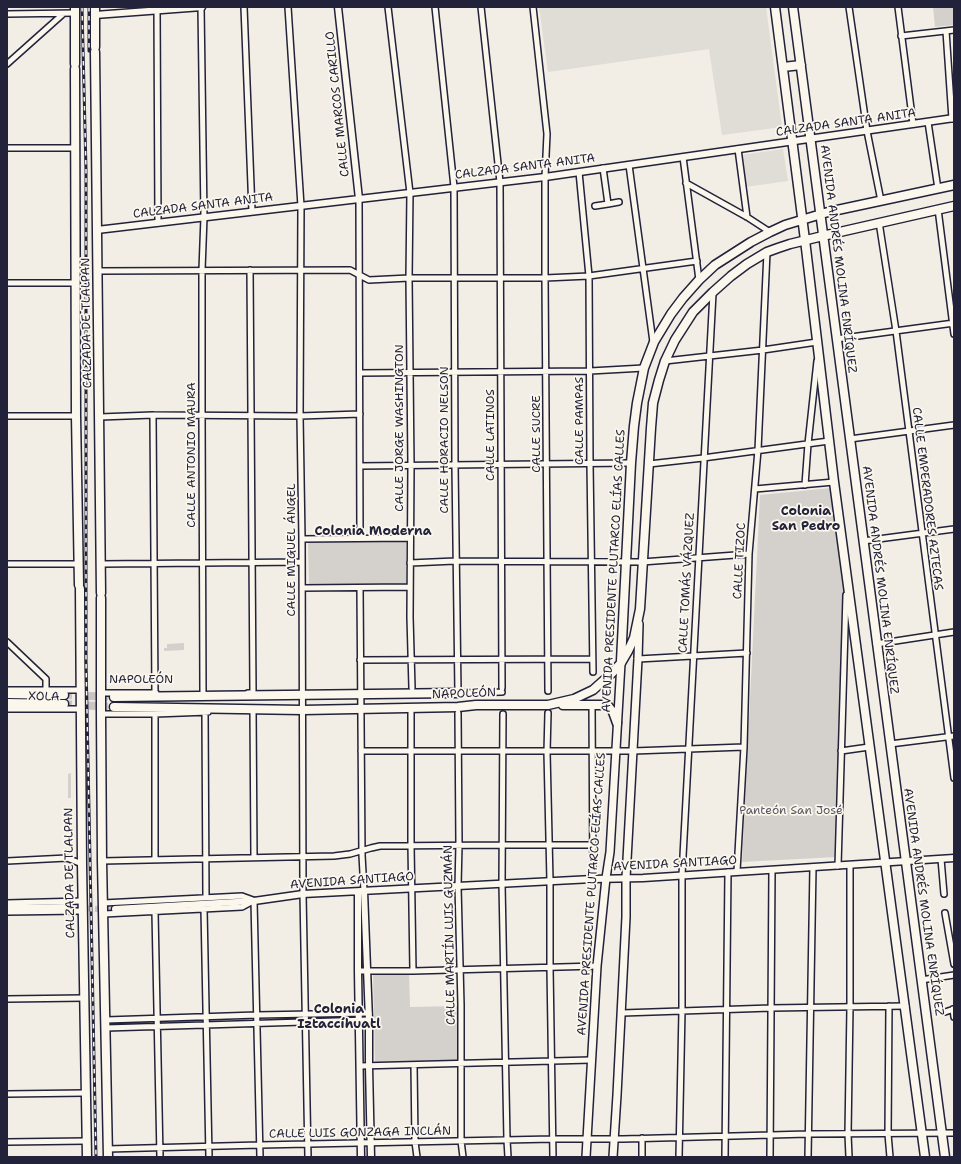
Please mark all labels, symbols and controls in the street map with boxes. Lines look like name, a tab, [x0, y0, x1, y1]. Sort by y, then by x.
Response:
street label: CALLE MARCOS CARILLO	[323, 30, 353, 178]
street label: CALZADA SANTA ANITA	[775, 106, 917, 140]
street label: AVENIDA ANDRÉS MOLINA ENRÍQUEZ	[817, 144, 859, 374]
street label: CALZADA SANTA ANITA	[454, 151, 596, 183]
street label: CALZADA SANTA ANITA	[132, 190, 274, 222]
street label: CALZADA DE TLALPAN	[79, 258, 95, 388]
street label: CALLE JORGE WASHINGTON	[393, 344, 407, 512]
street label: CALLE HORACIO NELSON	[438, 366, 452, 514]
street label: CALLE PAMPAS	[573, 377, 587, 465]
street label: CALLE ANTONIO MAURA	[185, 382, 199, 528]
street label: CALLE LATINOS	[484, 389, 498, 481]
street label: CALLE SUCRE	[530, 395, 544, 473]
street label: CALLE EMPERADORES AZTECAS	[909, 407, 945, 591]
street label: AVENIDA PRESIDENTE PLUTARCO ELÍAS CALLES	[599, 429, 629, 713]
street label: AVENIDA ANDRÉS MOLINA ENRÍQUEZ	[859, 465, 901, 695]
street label: CALLE MIGUEL ÁNGEL	[285, 483, 299, 617]
district label: Colonia San Pedro	[772, 504, 840, 535]
street label: CALLE TOMÁS VÁZQUEZ	[676, 512, 698, 654]
street label: CALLE TIZOC	[731, 522, 749, 600]
district label: Colonia Moderna	[314, 524, 432, 540]
street label: NAPOLEÓN	[109, 673, 173, 687]
street label: NAPOLEÓN	[432, 686, 496, 702]
street label: XOLA	[28, 690, 60, 704]
street label: AVENIDA PRESIDENTE PLUTARCO ELÍAS CALLES	[575, 752, 609, 1036]
street label: AVENIDA ANDRÉS MOLINA ENRÍQUEZ	[900, 787, 946, 1017]
park label: Panteón San José	[739, 804, 843, 818]
street label: CALZADA DE TLALPAN	[62, 808, 78, 938]
street label: CALLE MARTÍN LUIS GUZMÁN	[441, 845, 459, 1025]
street label: AVENIDA SANTIAGO	[613, 854, 737, 874]
street label: AVENIDA SANTIAGO	[290, 869, 414, 893]
district label: Colonia Iztaccíhuatl	[297, 1002, 381, 1033]
street label: CALLE LUIS GONZAGA INCLÁN	[269, 1124, 451, 1142]

